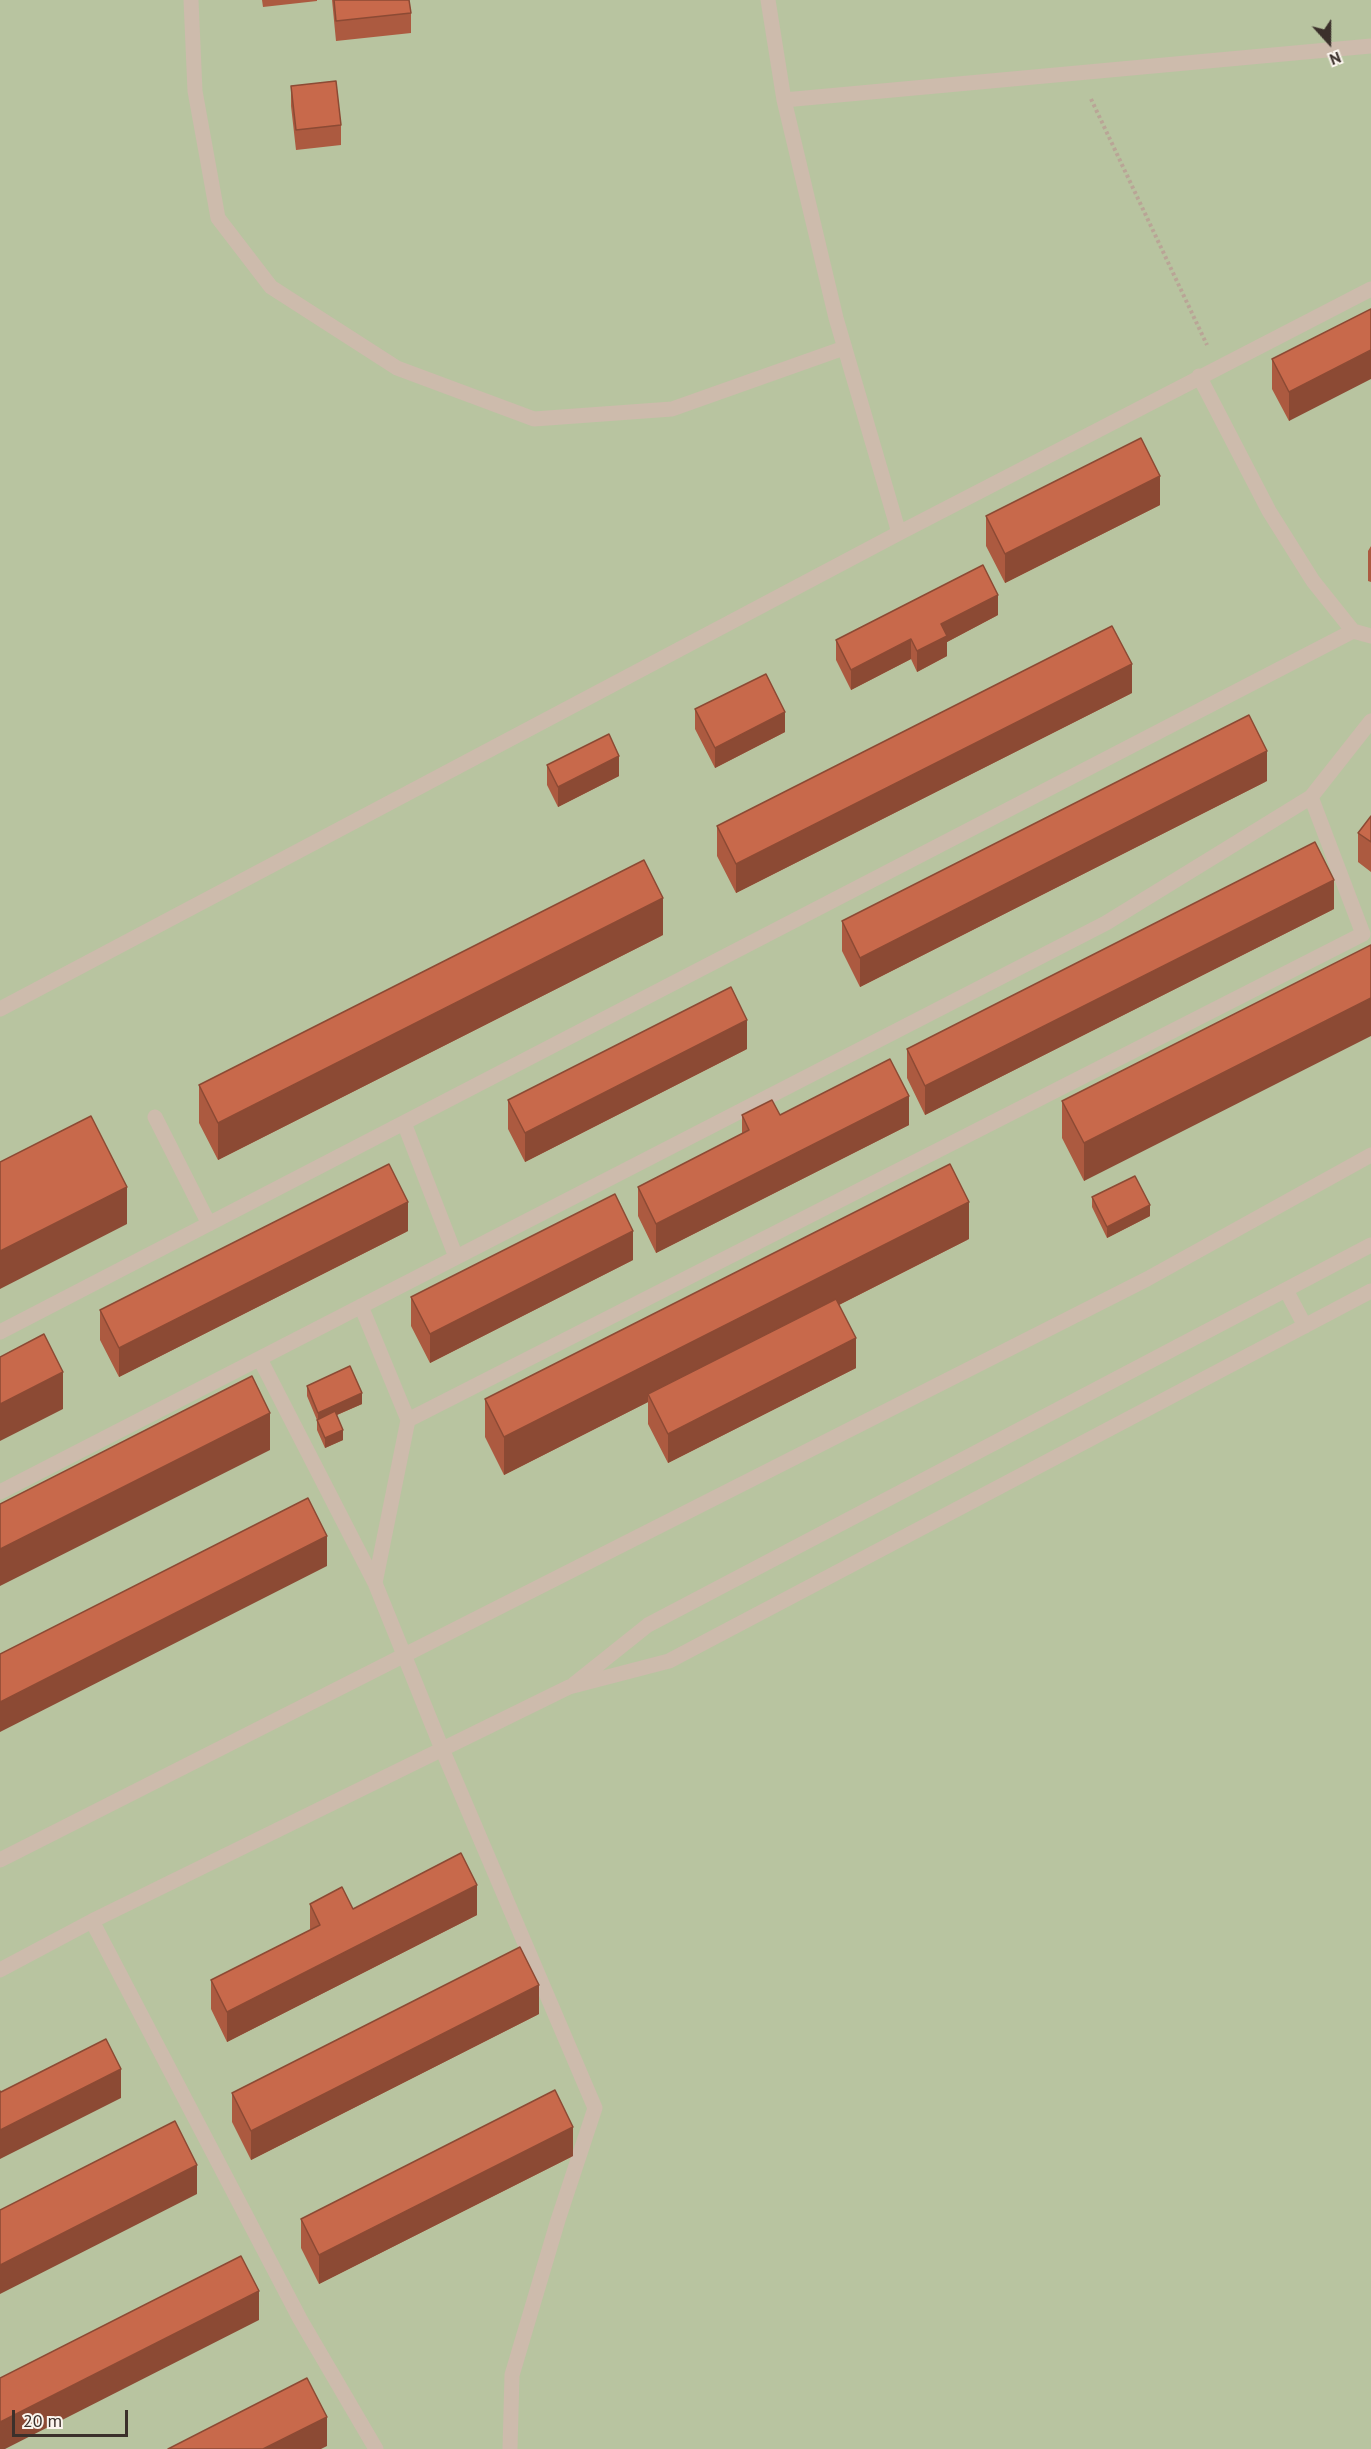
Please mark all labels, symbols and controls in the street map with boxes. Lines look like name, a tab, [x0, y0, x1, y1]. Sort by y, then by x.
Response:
north arrow	[1299, 12, 1359, 72]
text: N	[1327, 48, 1344, 70]
scale bar	[15, 2398, 130, 2436]
text: 20 m	[23, 2409, 62, 2432]

